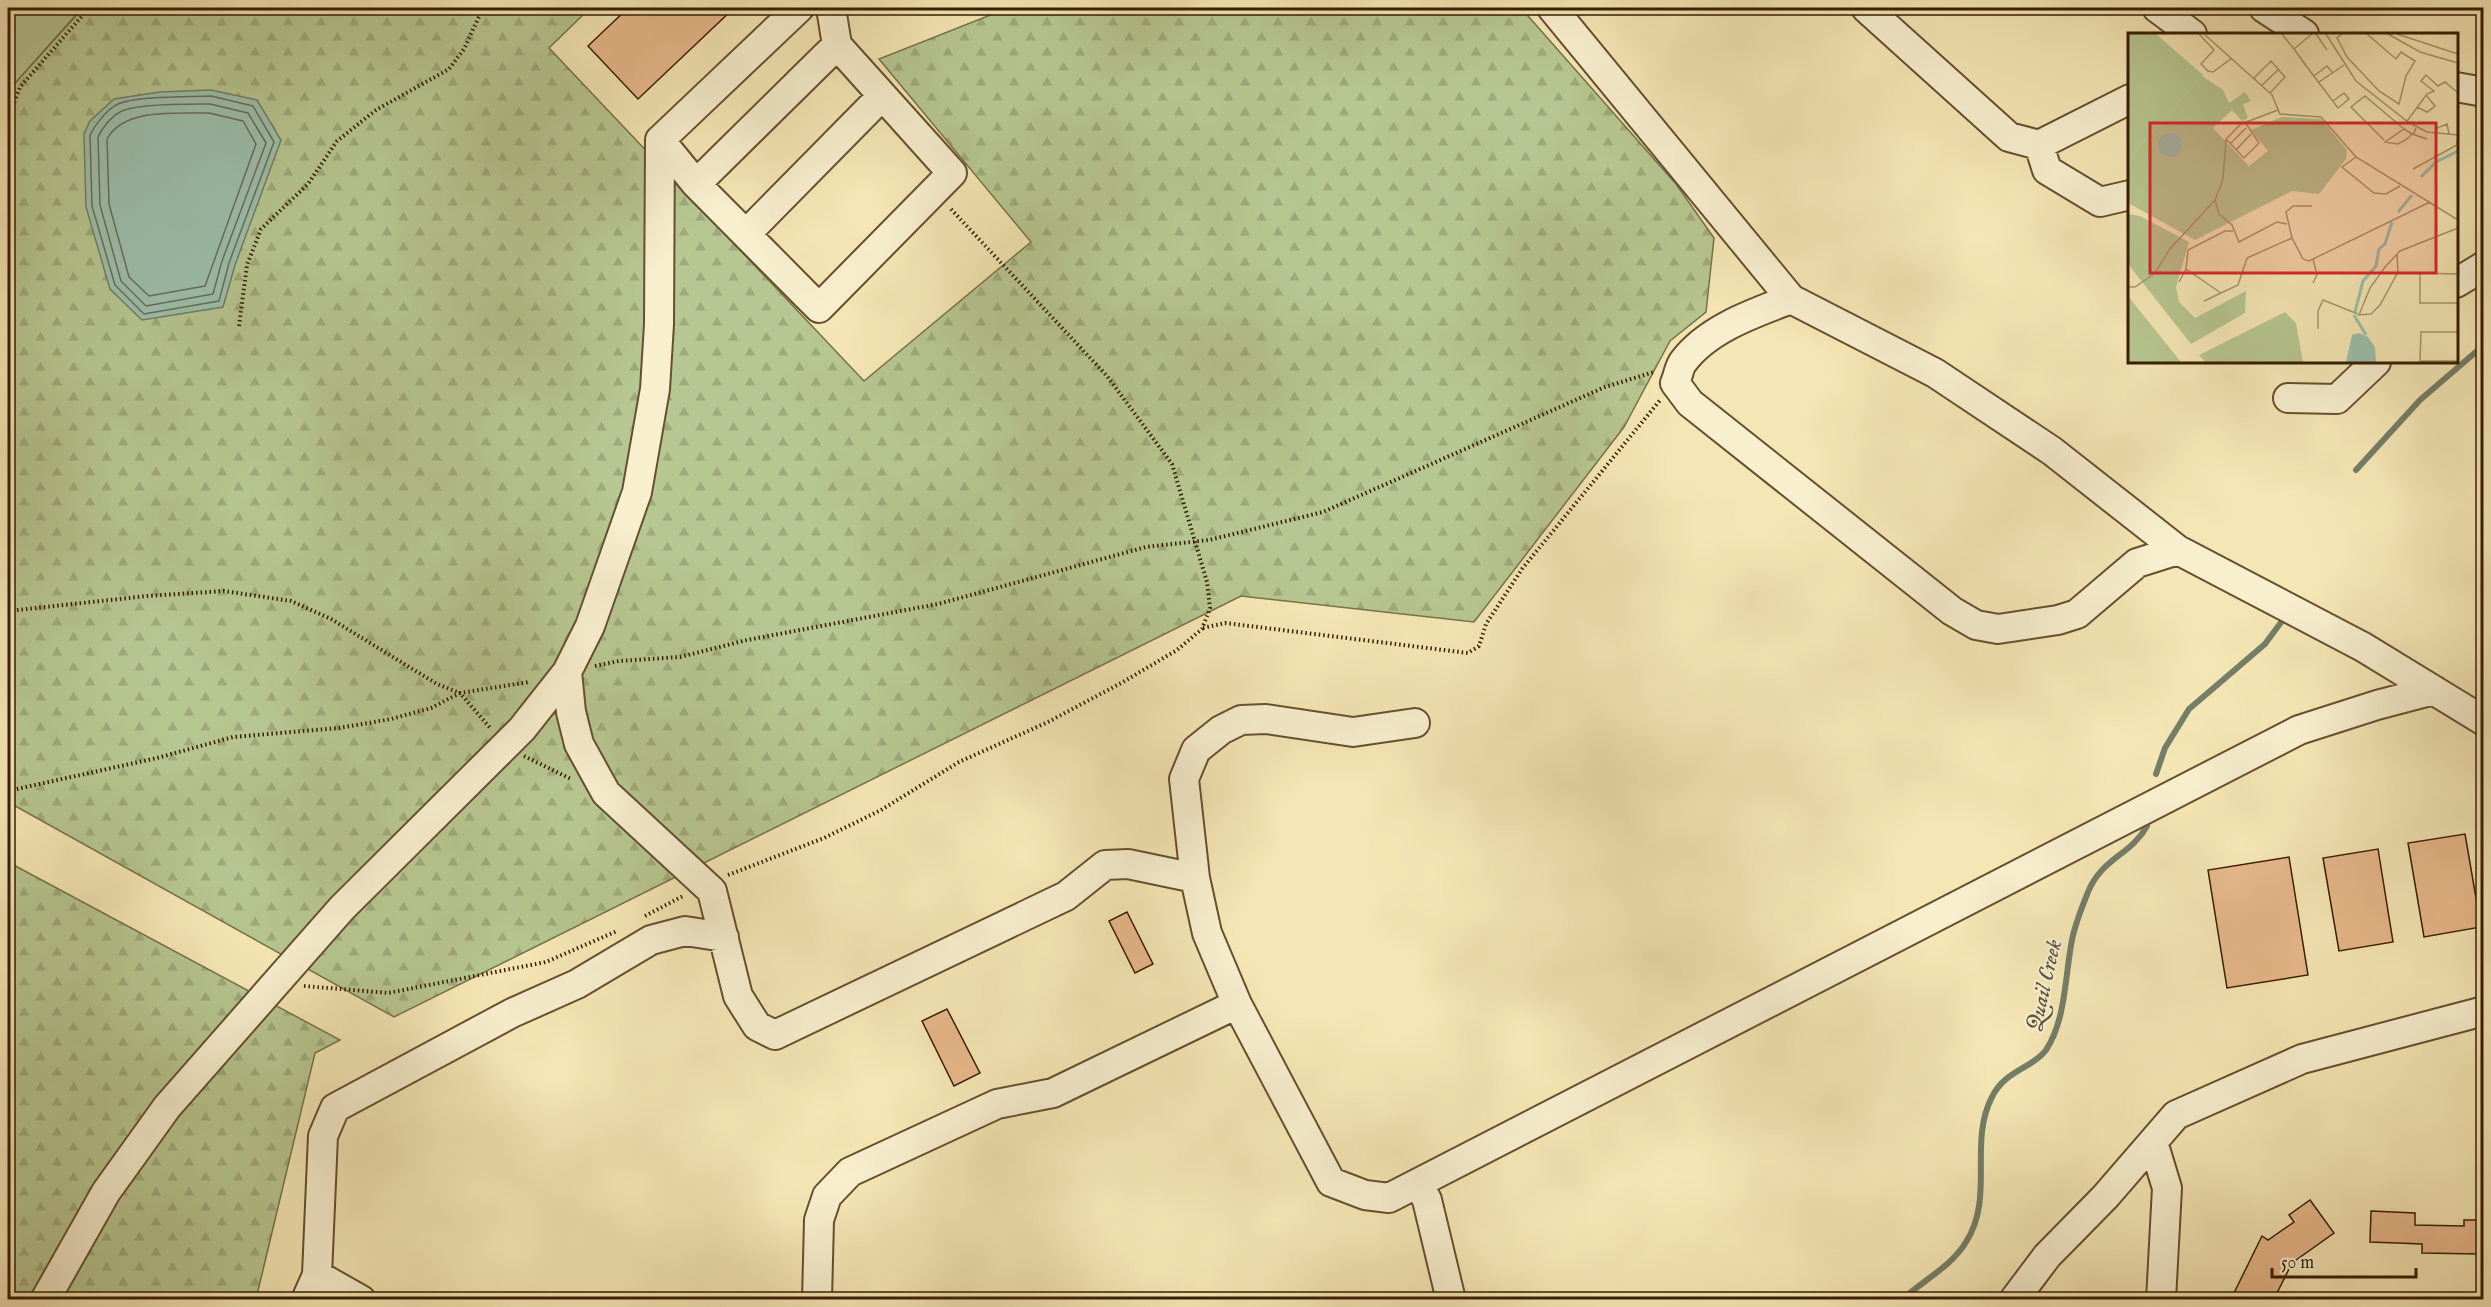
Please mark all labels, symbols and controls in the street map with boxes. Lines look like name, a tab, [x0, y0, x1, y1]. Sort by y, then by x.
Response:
inset map	[2128, 33, 2458, 363]
water label: Quail Creek	[2021, 937, 2069, 1034]
scale bar	[2272, 1241, 2416, 1279]
text: 50 m	[2281, 1252, 2314, 1275]

